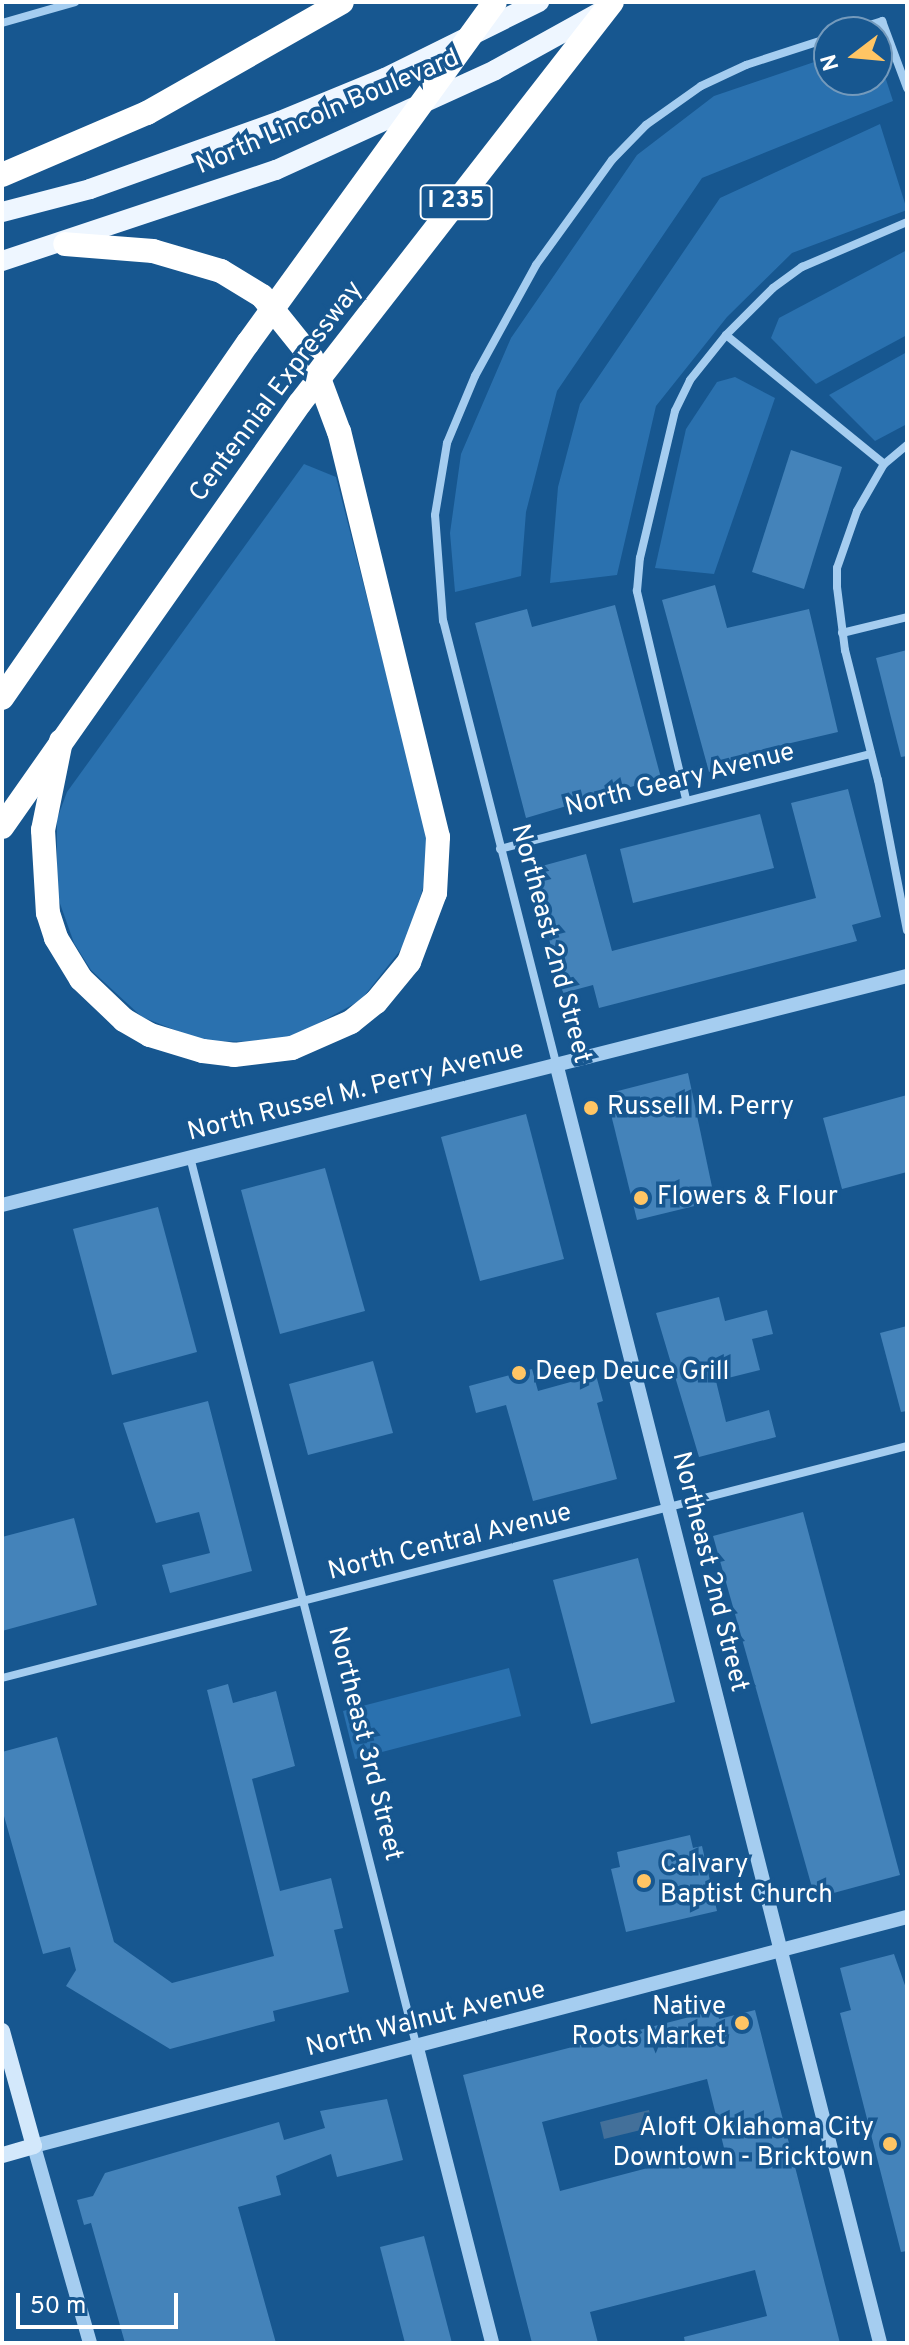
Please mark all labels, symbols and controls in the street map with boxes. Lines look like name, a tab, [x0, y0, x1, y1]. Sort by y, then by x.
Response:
north arrow	[813, 16, 893, 96]
street label: North Lincoln Boulevard	[192, 43, 464, 183]
text: N	[816, 51, 847, 74]
road number: I 235	[418, 182, 494, 222]
street label: Centennial Expressway	[184, 275, 370, 509]
street label: North Geary Avenue	[562, 737, 798, 825]
street label: Northeast 2nd Street	[503, 821, 597, 1067]
street label: North Russel M. Perry Avenue	[184, 1035, 528, 1149]
place label: Russell M. Perry	[607, 1092, 794, 1124]
marker: Russell M. Perry	[582, 1099, 600, 1117]
place label: Flowers & Flour	[657, 1182, 838, 1214]
marker: Flowers & Flour	[632, 1189, 650, 1207]
place label: Deep Deuce Grill	[535, 1357, 729, 1389]
marker: Deep Deuce Grill	[510, 1364, 528, 1382]
street label: Northeast 2nd Street	[664, 1449, 754, 1695]
street label: North Central Avenue	[325, 1498, 575, 1588]
street label: Northeast 3rd Street	[320, 1624, 408, 1864]
place label: Calvary Baptist Church	[660, 1850, 833, 1912]
marker: Calvary Baptist Church	[635, 1872, 653, 1890]
street label: North Walnut Avenue	[302, 1975, 550, 2065]
place label: Native Roots Market	[572, 1992, 726, 2054]
marker: Native Roots Market	[733, 2014, 751, 2032]
place label: Aloft Oklahoma City Downtown - Bricktown	[613, 2113, 874, 2174]
marker: Aloft Oklahoma City Downtown - Bricktown	[881, 2135, 899, 2153]
scale bar	[20, 2277, 182, 2327]
text: 50 m	[30, 2292, 86, 2322]

